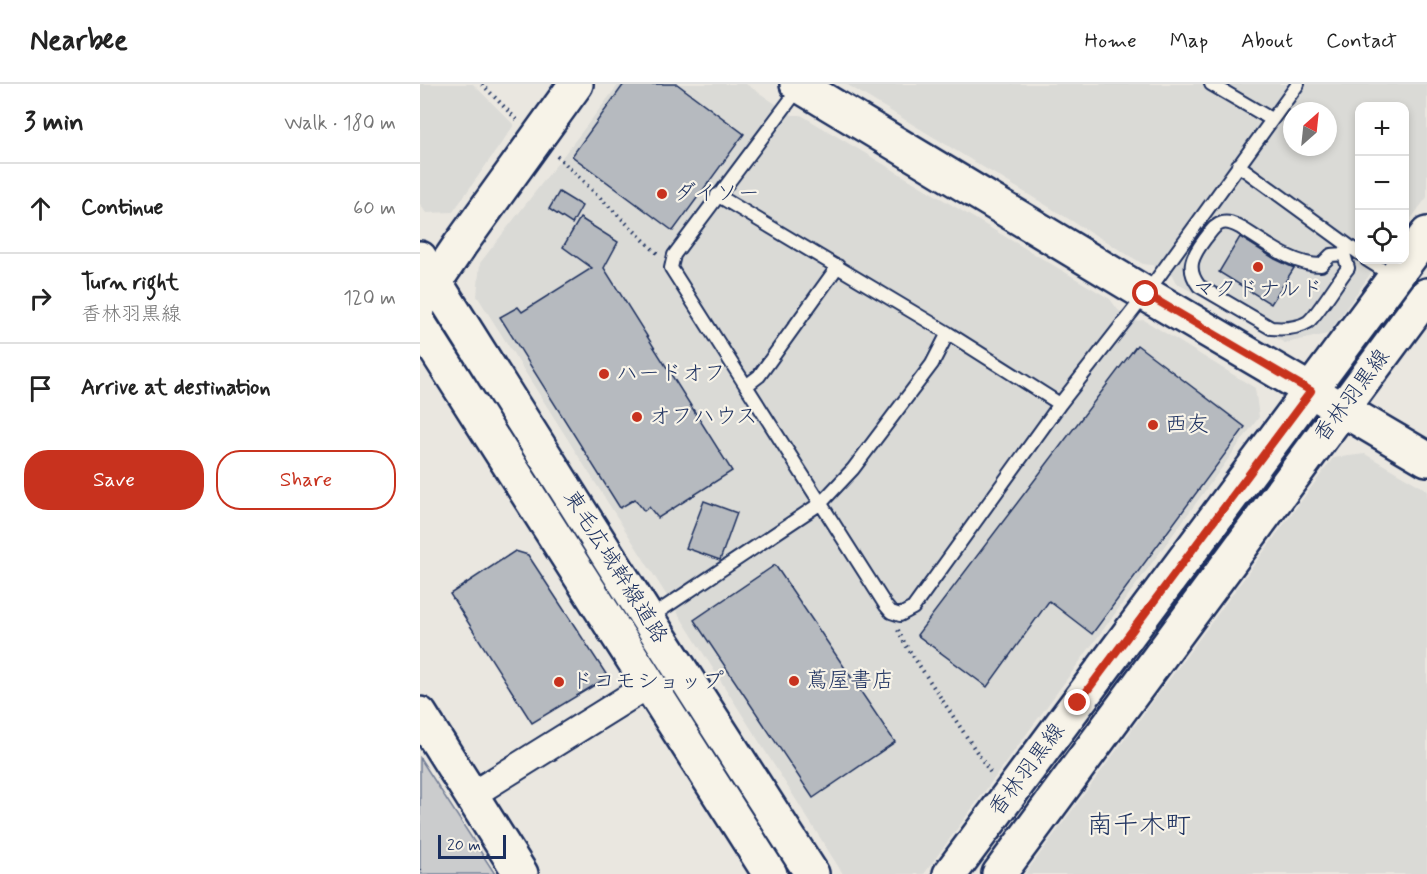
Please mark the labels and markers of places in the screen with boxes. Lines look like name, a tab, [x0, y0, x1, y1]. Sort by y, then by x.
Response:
place label: ダイソー	[674, 180, 760, 208]
marker: ダイソー	[655, 187, 669, 201]
marker: マクドナルド	[1251, 260, 1265, 274]
place label: マクドナルド	[1193, 276, 1323, 304]
place label: ハードオフ	[616, 360, 726, 388]
marker: ハードオフ	[597, 367, 611, 381]
place label: オフハウス	[649, 403, 758, 431]
marker: オフハウス	[630, 410, 644, 424]
place label: 西友	[1165, 411, 1209, 439]
marker: 西友	[1146, 418, 1160, 432]
place label: 蔦屋書店	[806, 667, 894, 695]
place label: ドコモショップ	[571, 668, 724, 696]
marker: 蔦屋書店	[787, 674, 801, 688]
marker: ドコモショップ	[552, 675, 566, 689]

